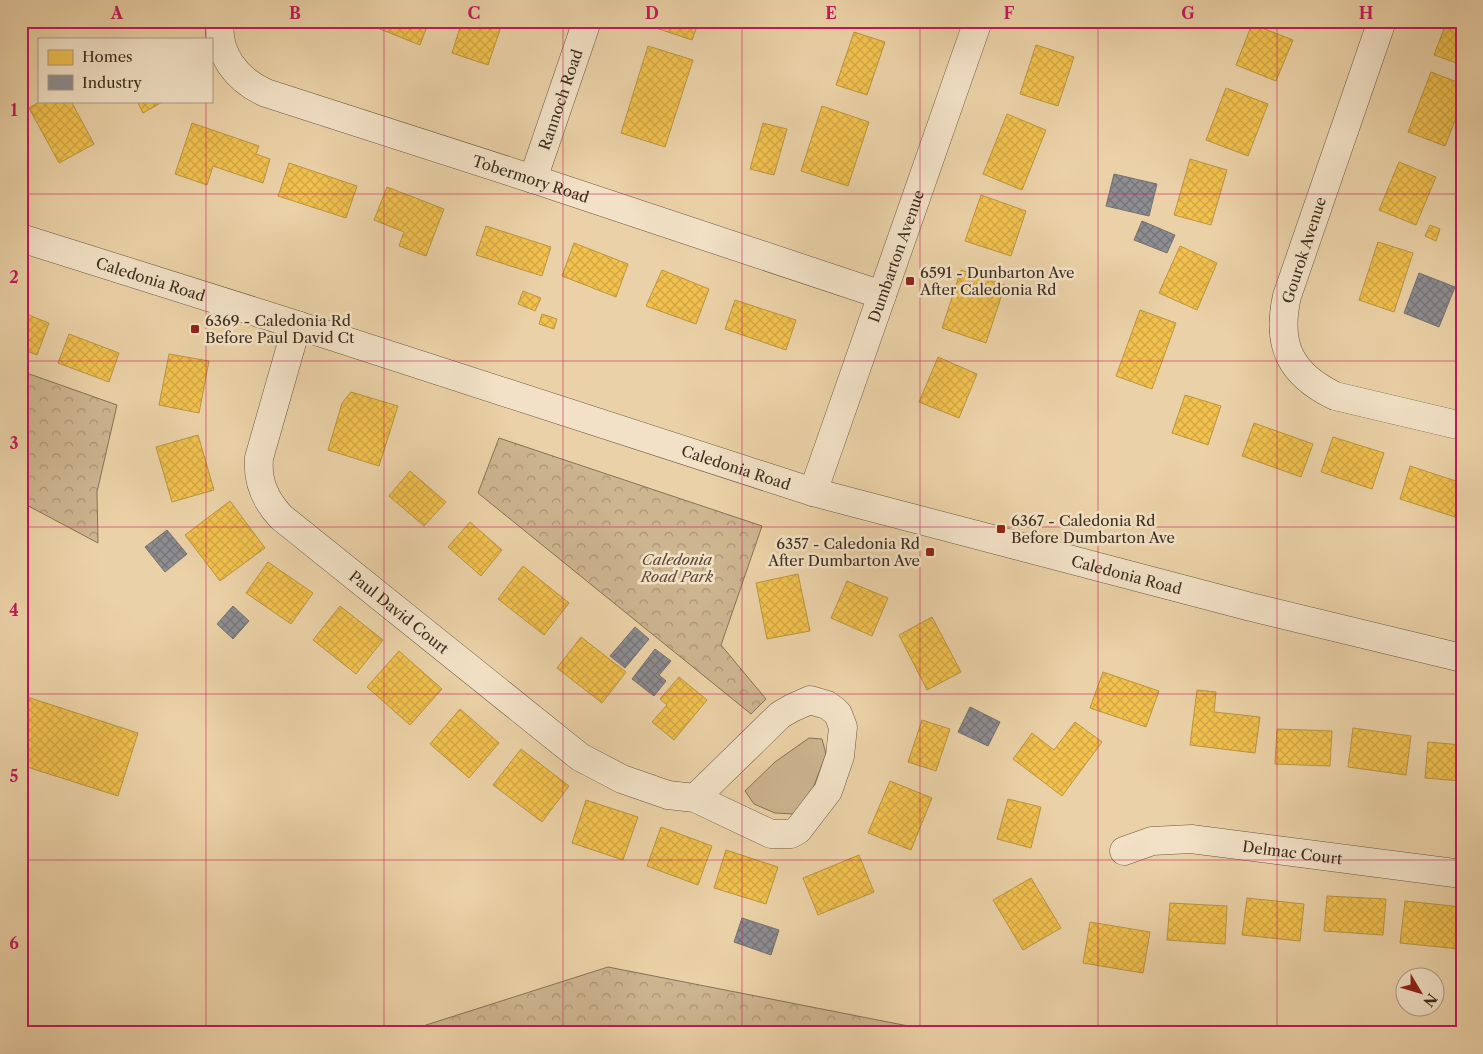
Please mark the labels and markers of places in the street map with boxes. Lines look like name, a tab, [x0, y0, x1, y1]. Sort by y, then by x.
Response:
place label: 6591 - Dunbarton Ave After Caledonia Rd	[919, 263, 1075, 299]
marker: 6591 - Dunbarton Ave After Caledonia Rd	[904, 275, 916, 287]
place label: 6369 - Caledonia Rd Before Paul David Ct	[205, 311, 355, 347]
marker: 6369 - Caledonia Rd Before Paul David Ct	[189, 323, 201, 335]
place label: 6367 - Caledonia Rd Before Dumbarton Ave	[1011, 511, 1175, 547]
marker: 6367 - Caledonia Rd Before Dumbarton Ave	[995, 523, 1007, 535]
place label: 6357 - Caledonia Rd After Dumbarton Ave	[767, 534, 920, 570]
marker: 6357 - Caledonia Rd After Dumbarton Ave	[924, 546, 936, 558]

